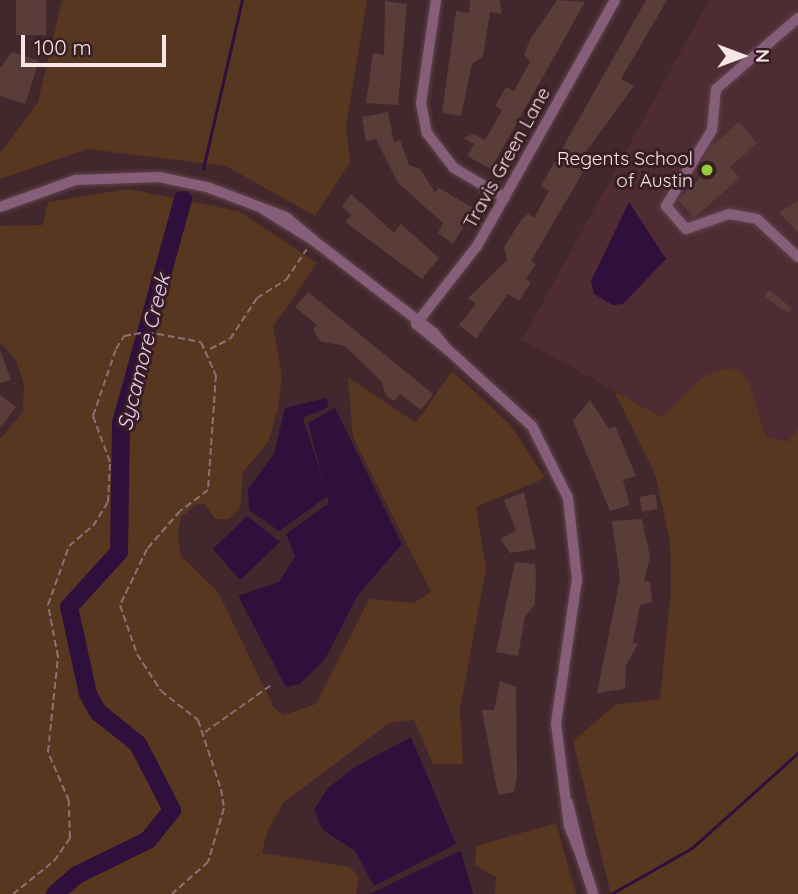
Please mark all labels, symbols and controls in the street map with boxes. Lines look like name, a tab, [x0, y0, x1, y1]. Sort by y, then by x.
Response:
scale bar	[24, 21, 170, 65]
north arrow	[707, 21, 777, 91]
text: 100 m	[34, 34, 92, 60]
text: N	[751, 49, 775, 63]
street label: Travis Green Lane	[459, 83, 555, 233]
place label: Regents School of Austin	[557, 148, 693, 192]
marker: Regents School of Austin	[699, 162, 715, 178]
water label: Sycamore Creek	[111, 271, 175, 433]

